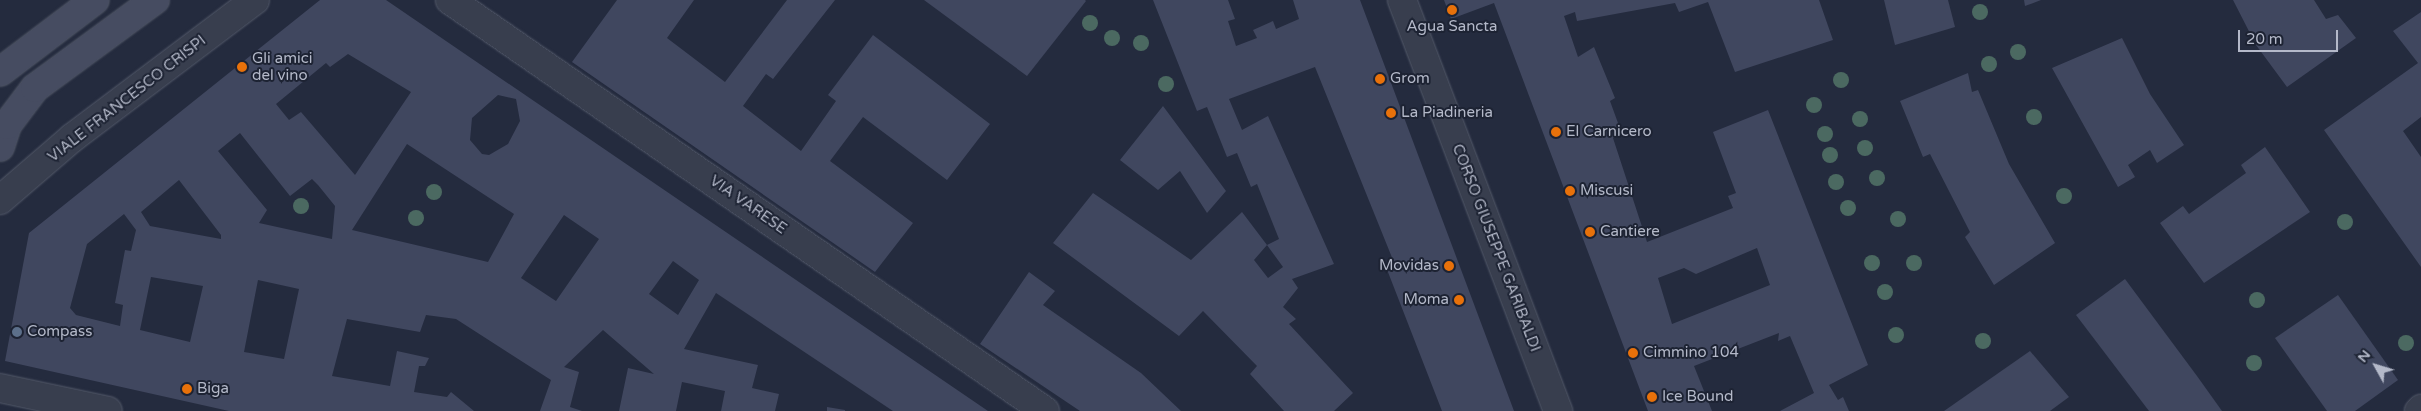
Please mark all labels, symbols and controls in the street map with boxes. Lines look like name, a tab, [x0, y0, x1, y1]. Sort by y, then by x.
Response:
marker: Agua Sancta	[1446, 4, 1458, 16]
place label: Agua Sancta	[1407, 18, 1497, 36]
scale bar	[2241, 20, 2341, 52]
text: 20 m	[2246, 30, 2283, 48]
street label: VIALE FRANCESCO CRISPI	[44, 32, 210, 166]
place label: Gli amici del vino	[252, 49, 312, 84]
marker: Gli amici del vino	[236, 61, 248, 73]
place label: Grom	[1390, 70, 1430, 88]
marker: Grom	[1374, 73, 1386, 85]
place label: La Piadineria	[1401, 104, 1493, 122]
marker: La Piadineria	[1385, 107, 1397, 119]
place label: El Carnicero	[1566, 123, 1652, 141]
marker: El Carnicero	[1550, 126, 1562, 138]
street label: CORSO GIUSEPPE GARIBALDI	[1448, 142, 1544, 354]
street label: VIA VARESE	[706, 172, 790, 238]
place label: Miscusi	[1580, 182, 1633, 200]
marker: Miscusi	[1564, 185, 1576, 197]
place label: Cantiere	[1600, 223, 1660, 241]
marker: Cantiere	[1584, 226, 1596, 238]
place label: Movidas	[1379, 257, 1439, 275]
marker: Movidas	[1443, 260, 1455, 272]
place label: Moma	[1403, 291, 1449, 309]
marker: Moma	[1453, 294, 1465, 306]
place label: Compass	[27, 323, 92, 341]
marker: Compass	[11, 326, 23, 338]
north arrow	[2351, 341, 2401, 391]
place label: Cimmino 104	[1643, 344, 1739, 362]
marker: Cimmino 104	[1627, 347, 1639, 359]
text: N	[2354, 347, 2374, 366]
place label: Biga	[197, 380, 229, 398]
marker: Biga	[181, 383, 193, 395]
place label: Ice Bound	[1662, 388, 1734, 406]
marker: Ice Bound	[1646, 391, 1658, 403]

